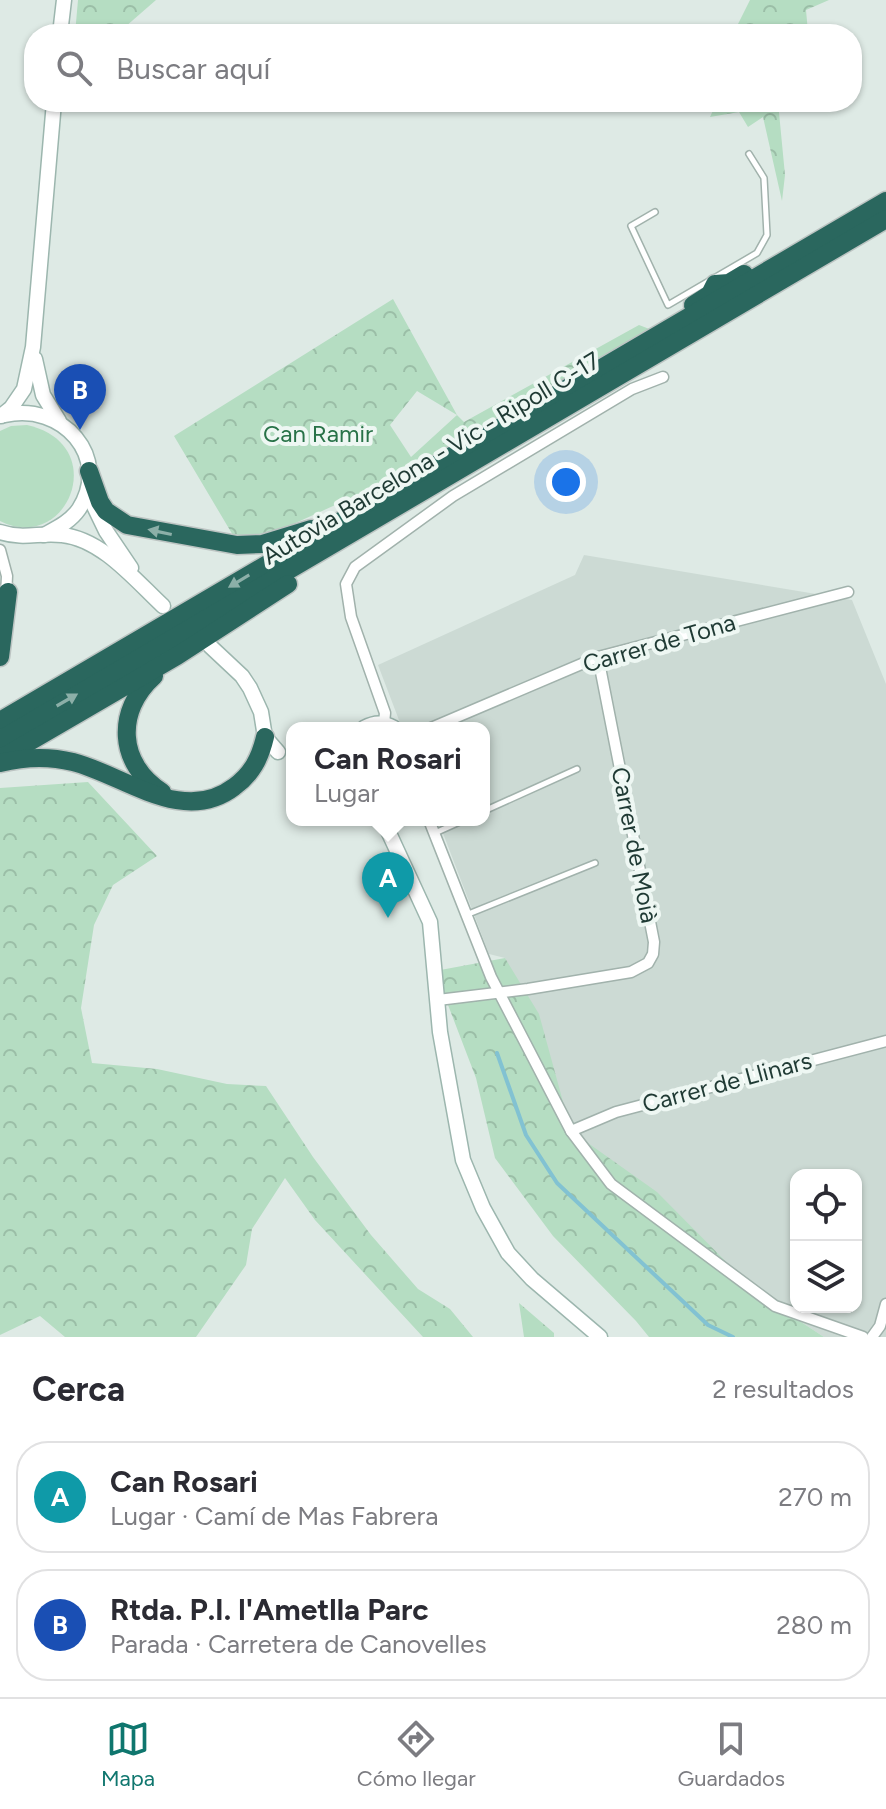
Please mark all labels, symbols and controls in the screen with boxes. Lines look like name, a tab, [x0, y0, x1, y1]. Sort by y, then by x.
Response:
search box	[24, 24, 862, 112]
icon: search	[52, 46, 96, 90]
text: Buscar aquí	[116, 50, 270, 87]
street label: Autovia Barcelona - Vic - Ripoll C-17	[257, 345, 605, 571]
pin: B	[54, 364, 106, 430]
park label: Can Ramir	[263, 419, 373, 448]
your location	[546, 462, 586, 502]
one-way arrow	[147, 525, 172, 538]
one-way arrow	[228, 574, 250, 588]
street label: Carrer de Tona	[579, 607, 739, 679]
one-way arrow	[56, 693, 78, 707]
popup	[286, 722, 490, 826]
text: Can Rosari	[314, 740, 462, 777]
street label: Carrer de Moià	[606, 765, 664, 925]
text: Lugar	[314, 777, 379, 809]
pin: A	[362, 852, 414, 918]
street label: Carrer de Llinars	[639, 1045, 815, 1119]
map controls	[790, 1169, 862, 1313]
button: locate	[790, 1169, 862, 1241]
button: layers	[790, 1241, 862, 1313]
text: Cerca	[32, 1369, 125, 1410]
text: 2 resultados	[712, 1373, 854, 1405]
text: Can Rosari	[110, 1463, 258, 1500]
text: A	[51, 1481, 69, 1513]
text: 270 m	[778, 1481, 852, 1513]
text: Lugar · Camí de Mas Fabrera	[110, 1500, 439, 1532]
text: Rtda. P.I. l'Ametlla Parc	[110, 1591, 429, 1628]
text: B	[52, 1609, 68, 1641]
text: 280 m	[776, 1609, 852, 1641]
text: Parada · Carretera de Canovelles	[110, 1628, 487, 1660]
tab: Mapa	[101, 1717, 155, 1792]
tab: Cómo llegar	[357, 1717, 476, 1792]
tab: Guardados	[677, 1717, 785, 1792]

